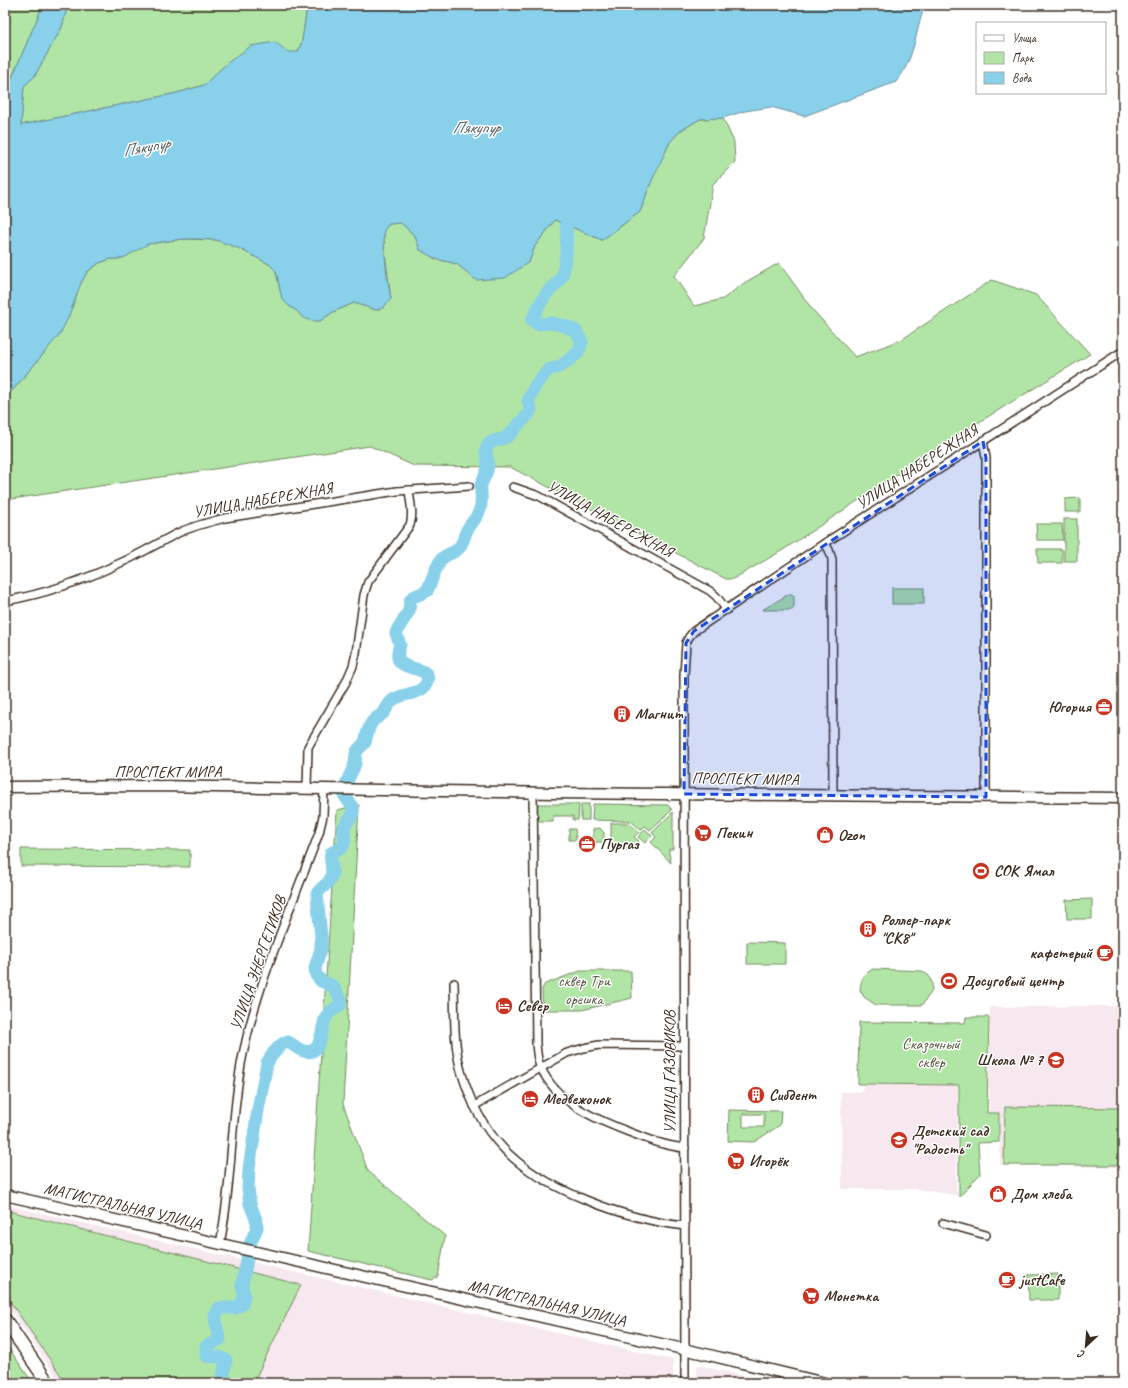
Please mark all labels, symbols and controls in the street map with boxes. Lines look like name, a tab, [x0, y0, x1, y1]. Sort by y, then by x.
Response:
legend	[976, 22, 1106, 94]
text: Улица	[1012, 30, 1037, 46]
text: Парк	[1012, 50, 1035, 66]
text: Вода	[1012, 70, 1033, 86]
water label: Пякупур	[452, 117, 502, 138]
water label: Пякупур	[121, 132, 174, 161]
street label: УЛИЦА НАБЕРЕЖНАЯ	[853, 419, 984, 514]
street label: УЛИЦА НАБЕРЕЖНАЯ	[544, 476, 679, 563]
street label: УЛИЦА НАБЕРЕЖНАЯ	[192, 477, 337, 522]
place label: Югория	[1048, 697, 1093, 717]
office icon: Югория	[1094, 697, 1114, 717]
building icon: Магнит	[612, 704, 632, 724]
place label: Магнит	[635, 704, 684, 724]
street label: ПРОСПЕКТ МИРА	[114, 762, 222, 782]
street label: ПРОСПЕКТ МИРА	[691, 768, 800, 790]
supermarket icon: Пекин	[693, 823, 713, 843]
place label: Пекин	[716, 823, 753, 843]
shop icon: Ozon	[815, 825, 835, 845]
place label: Ozon	[838, 825, 865, 845]
office icon: Пургаз	[577, 834, 597, 854]
place label: Пургаз	[600, 834, 640, 854]
sports icon: СОК Ямал	[971, 861, 991, 881]
place label: СОК Ямал	[994, 861, 1055, 881]
street label: УЛИЦА ЭНЕРГЕТИКОВ	[226, 892, 291, 1033]
place label: Роллер-парк "СК8"	[881, 910, 952, 948]
building icon: Роллер-парк "СК8"	[858, 919, 878, 939]
place label: кафетерий	[1029, 943, 1093, 963]
cafe icon: кафетерий	[1095, 943, 1115, 963]
park label: сквер Три орешка	[558, 971, 611, 1009]
sports icon: Досуговый центр	[939, 971, 959, 991]
place label: Досуговый центр	[962, 971, 1064, 991]
hotel icon: Север	[494, 996, 514, 1016]
place label: Север	[517, 996, 550, 1016]
street label: УЛИЦА ГАЗОВИКОВ	[660, 1009, 680, 1134]
park label: Сказочный сквер	[902, 1034, 961, 1072]
place label: Школа № 7	[977, 1050, 1045, 1070]
school or university icon: Школа № 7	[1046, 1050, 1066, 1070]
building icon: Сибдент	[746, 1085, 766, 1105]
place label: Сибдент	[769, 1085, 817, 1105]
hotel icon: Медвежонок	[520, 1089, 540, 1109]
place label: Медвежонок	[543, 1089, 612, 1109]
place label: Детский сад "Радость"	[912, 1121, 989, 1159]
school or university icon: Детский сад "Радость"	[889, 1130, 909, 1150]
supermarket icon: Игорёк	[726, 1151, 746, 1171]
place label: Игорёк	[749, 1151, 790, 1171]
street label: МАГИСТРАЛЬНАЯ УЛИЦА	[42, 1178, 205, 1234]
shop icon: Дом хлеба	[988, 1184, 1008, 1204]
place label: Дом хлеба	[1011, 1184, 1074, 1204]
cafe icon: justCafe	[997, 1270, 1017, 1290]
place label: justCafe	[1018, 1270, 1066, 1290]
street label: МАГИСТРАЛЬНАЯ УЛИЦА	[466, 1275, 629, 1331]
supermarket icon: Монетка	[801, 1286, 821, 1306]
place label: Монетка	[824, 1286, 880, 1306]
north arrow	[1066, 1326, 1106, 1366]
text: С	[1075, 1347, 1087, 1362]

